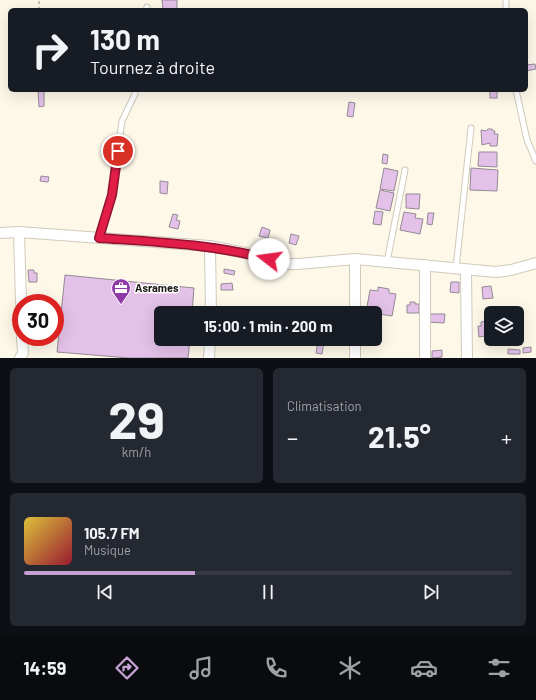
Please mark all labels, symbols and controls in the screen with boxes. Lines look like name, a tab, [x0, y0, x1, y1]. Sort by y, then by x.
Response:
text: 130 m	[90, 22, 160, 56]
icon: right	[24, 24, 76, 76]
text: Tournez à droite	[90, 56, 215, 78]
pin	[101, 134, 135, 168]
icon: arrive	[107, 140, 129, 162]
position arrow	[248, 238, 290, 280]
office icon: Asrames	[110, 277, 132, 305]
place label: Asrames	[135, 281, 179, 294]
speed limit sign: 30	[12, 294, 64, 346]
map controls	[484, 306, 524, 346]
button: layers	[484, 306, 524, 346]
text: 15:00 · 1 min · 200 m	[204, 317, 332, 335]
text: 29	[108, 387, 165, 449]
text: Climatisation	[287, 398, 362, 414]
text: 21.5°	[368, 418, 431, 454]
text: −	[287, 424, 298, 450]
text: +	[501, 424, 512, 450]
text: km/h	[122, 444, 151, 460]
text: 105.7 FM	[84, 524, 140, 542]
text: Musique	[84, 542, 131, 558]
icon: previous	[94, 581, 116, 603]
icon: pause	[257, 581, 279, 603]
icon: next	[420, 581, 442, 603]
icon: directions	[113, 654, 141, 682]
icon: music	[187, 654, 215, 682]
icon: phone	[262, 654, 290, 682]
icon: climate	[336, 654, 364, 682]
icon: car	[410, 654, 438, 682]
icon: filters	[485, 654, 513, 682]
text: 14:59	[23, 657, 66, 679]

